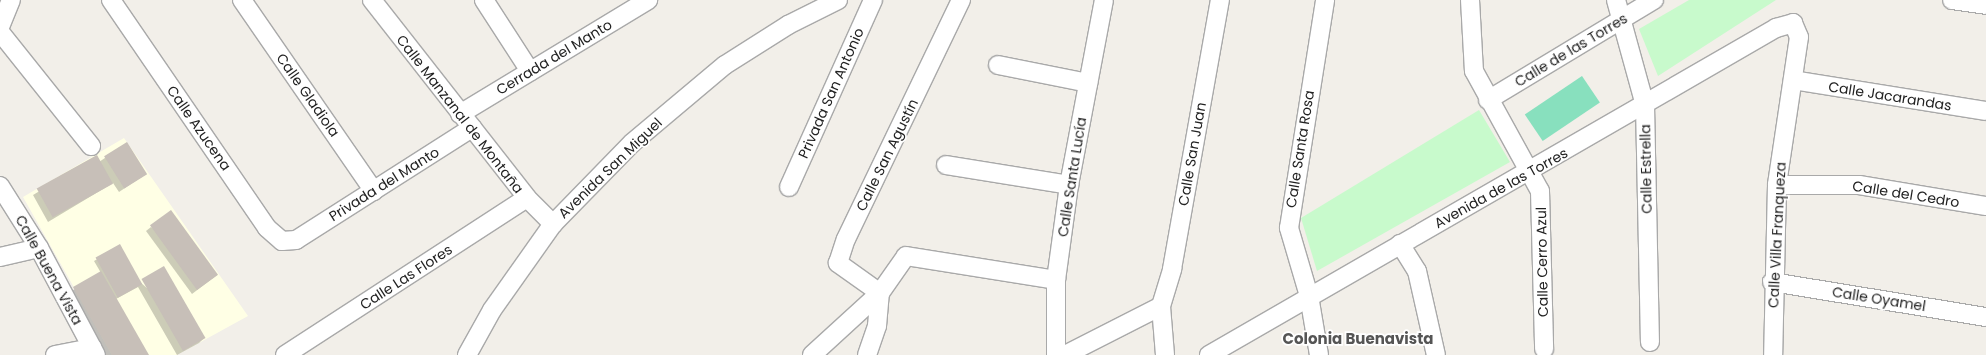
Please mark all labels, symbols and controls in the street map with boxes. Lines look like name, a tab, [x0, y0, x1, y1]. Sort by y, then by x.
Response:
street label: Calle de las Torres	[1512, 10, 1630, 90]
street label: Cerrada del Manto	[493, 16, 615, 98]
street label: Privada San Antonio	[795, 25, 867, 161]
street label: Calle Manzanal de Montaña	[393, 31, 527, 197]
street label: Calle Gladiola	[273, 50, 343, 140]
street label: Calle Jacarandas	[1827, 78, 1953, 114]
street label: Calle Azucena	[163, 82, 235, 174]
street label: Calle Santa Rosa	[1282, 89, 1318, 209]
street label: Calle San Agustín	[853, 96, 921, 214]
street label: Calle San Juan	[1175, 101, 1209, 207]
street label: Avenida San Miguel	[555, 114, 665, 222]
street label: Calle Santa Lucía	[1054, 116, 1090, 238]
street label: Calle Estrella	[1637, 124, 1655, 214]
street label: Privada del Manto	[326, 143, 442, 225]
street label: Avenida de las Torres	[1431, 144, 1571, 232]
street label: Calle Villa Franqueza	[1765, 162, 1789, 308]
street label: Calle del Cedro	[1851, 177, 1961, 211]
street label: Calle Cerro Azul	[1533, 207, 1551, 317]
street label: Calle Buena Vista	[12, 212, 86, 328]
street label: Calle Las Flores	[357, 241, 455, 313]
street label: Calle Oyamel	[1831, 283, 1927, 315]
district label: Colonia Buenavista	[1283, 330, 1433, 348]

